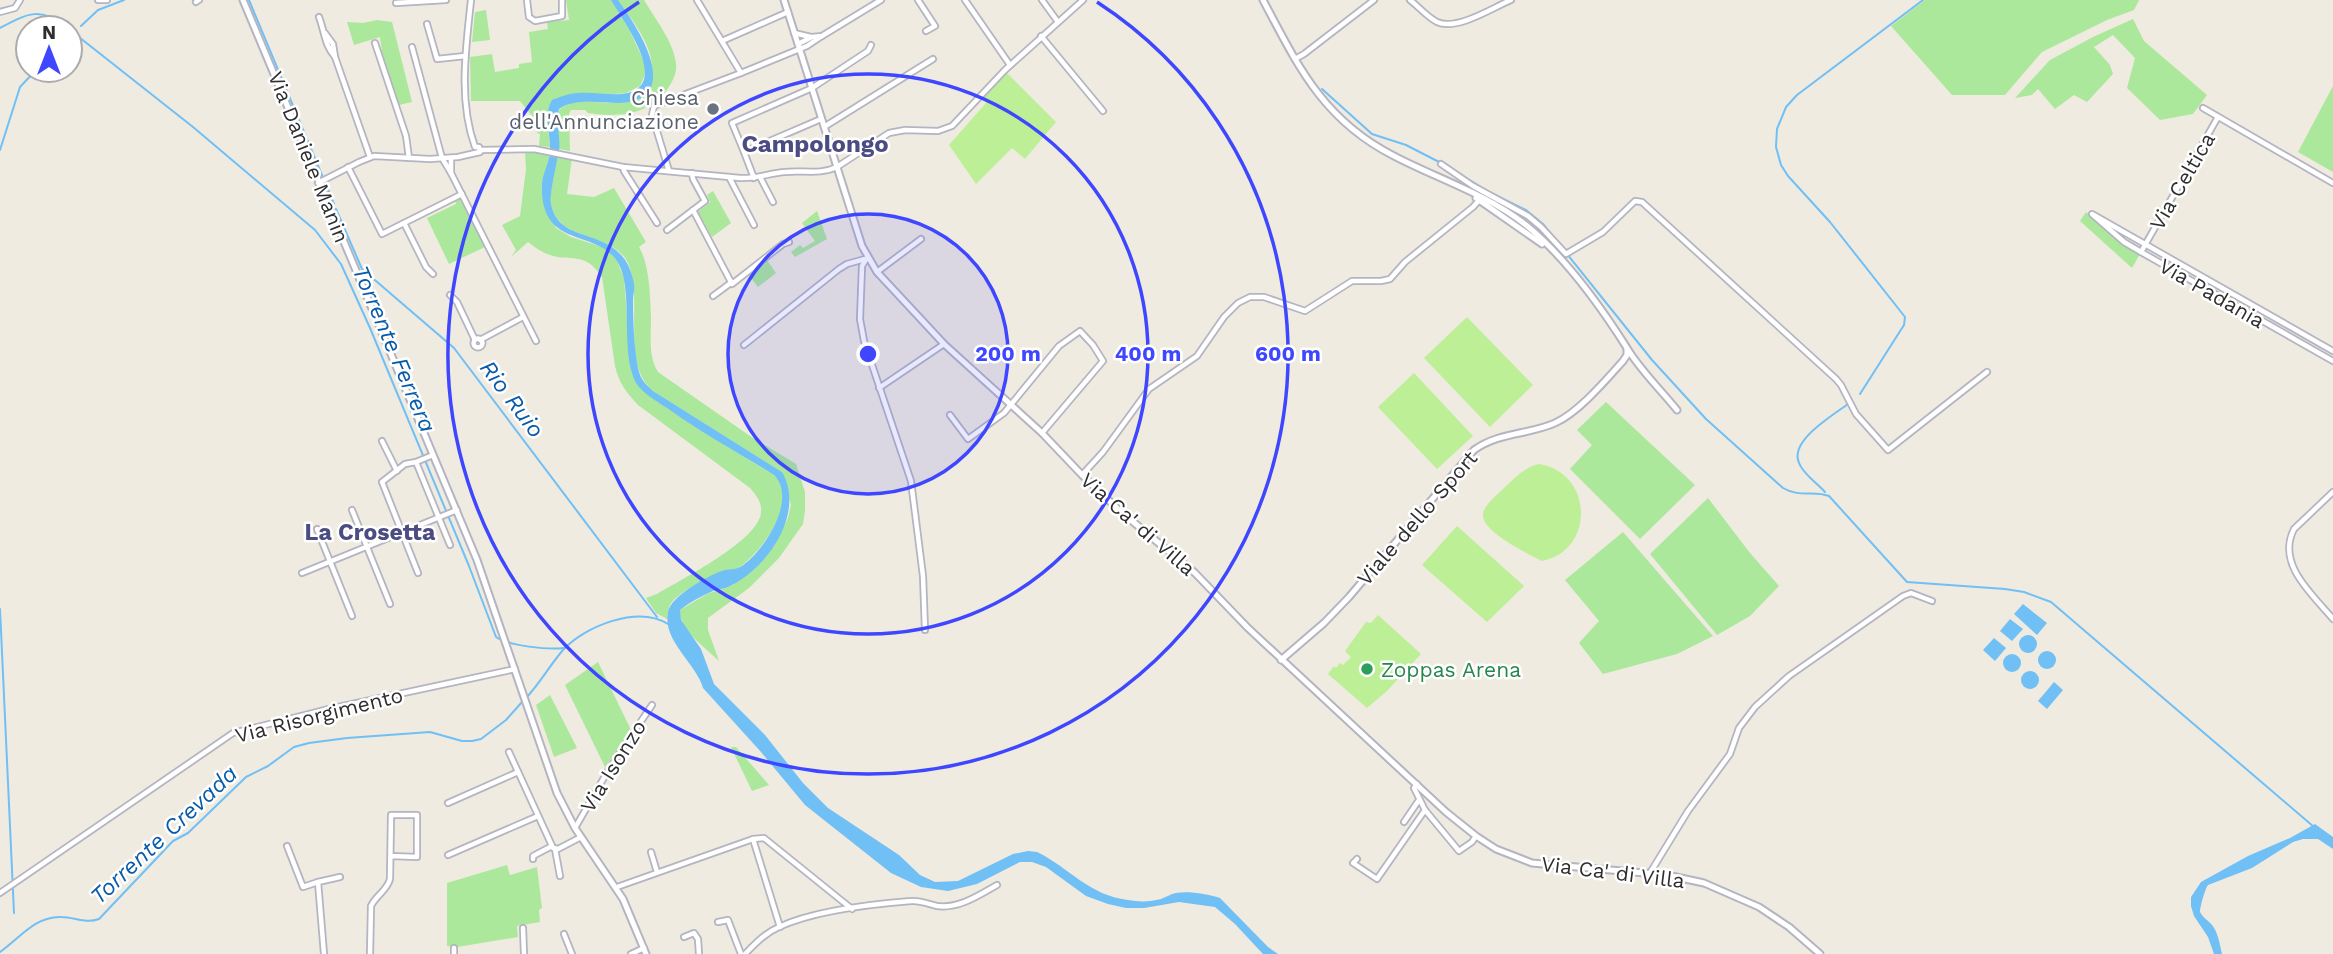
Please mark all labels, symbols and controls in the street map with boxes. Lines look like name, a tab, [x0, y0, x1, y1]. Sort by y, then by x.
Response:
north arrow	[14, 14, 84, 84]
text: N	[42, 21, 56, 44]
street label: Via Daniele Manin	[263, 68, 355, 246]
place label: Chiesa dell'Annunciazione	[509, 85, 699, 134]
marker: Chiesa dell'Annunciazione	[705, 101, 721, 117]
street label: Via Celtica	[2144, 128, 2220, 234]
district label: Campolongo	[741, 130, 889, 158]
street label: Via Padania	[2155, 253, 2269, 333]
water label: Torrente Ferrera	[347, 262, 441, 436]
text: 200 m	[975, 341, 1041, 366]
text: 400 m	[1115, 341, 1181, 366]
text: 600 m	[1255, 341, 1321, 366]
centre of rings	[856, 342, 880, 366]
water label: Rio Ruio	[474, 355, 550, 443]
street label: Viale dello Sport	[1352, 445, 1483, 591]
street label: Via Ca' di Villa	[1075, 467, 1201, 581]
district label: La Crosetta	[305, 519, 436, 546]
place label: Zoppas Arena	[1381, 657, 1521, 682]
marker: Zoppas Arena	[1359, 661, 1375, 677]
street label: Via Risorgimento	[233, 682, 405, 748]
street label: Via Isonzo	[575, 715, 651, 817]
water label: Torrente Crevada	[85, 760, 243, 910]
street label: Via Ca' di Villa	[1540, 851, 1686, 893]

